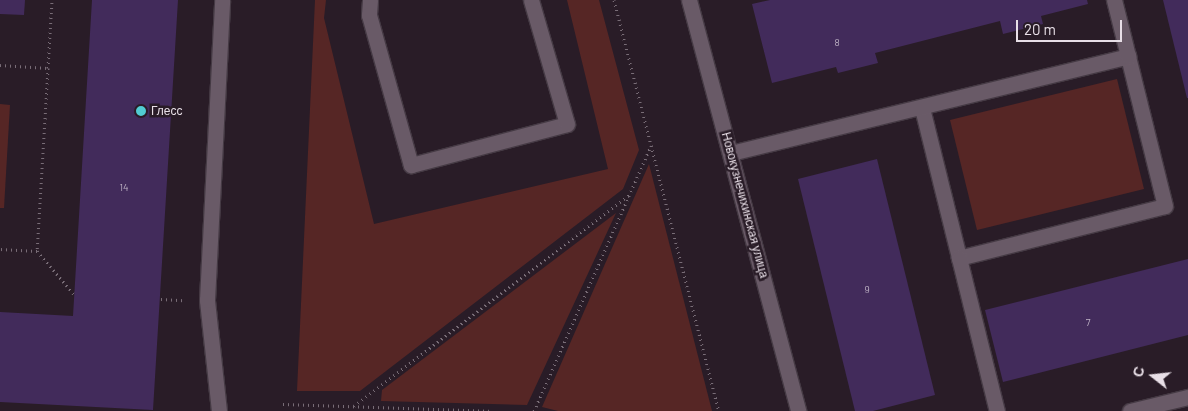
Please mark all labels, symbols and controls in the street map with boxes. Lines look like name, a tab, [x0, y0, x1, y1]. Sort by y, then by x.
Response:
scale bar	[1018, 10, 1124, 42]
text: 20 m	[1024, 20, 1056, 38]
house number: 8	[834, 37, 840, 49]
place label: Глесс	[151, 104, 182, 118]
marker: Глесс	[135, 105, 147, 117]
street label: Новокузнечихинская улица	[719, 130, 771, 280]
house number: 14	[119, 182, 129, 194]
house number: 9	[864, 284, 870, 296]
house number: 7	[1086, 317, 1090, 329]
north arrow	[1128, 351, 1178, 401]
text: С	[1129, 365, 1148, 379]

